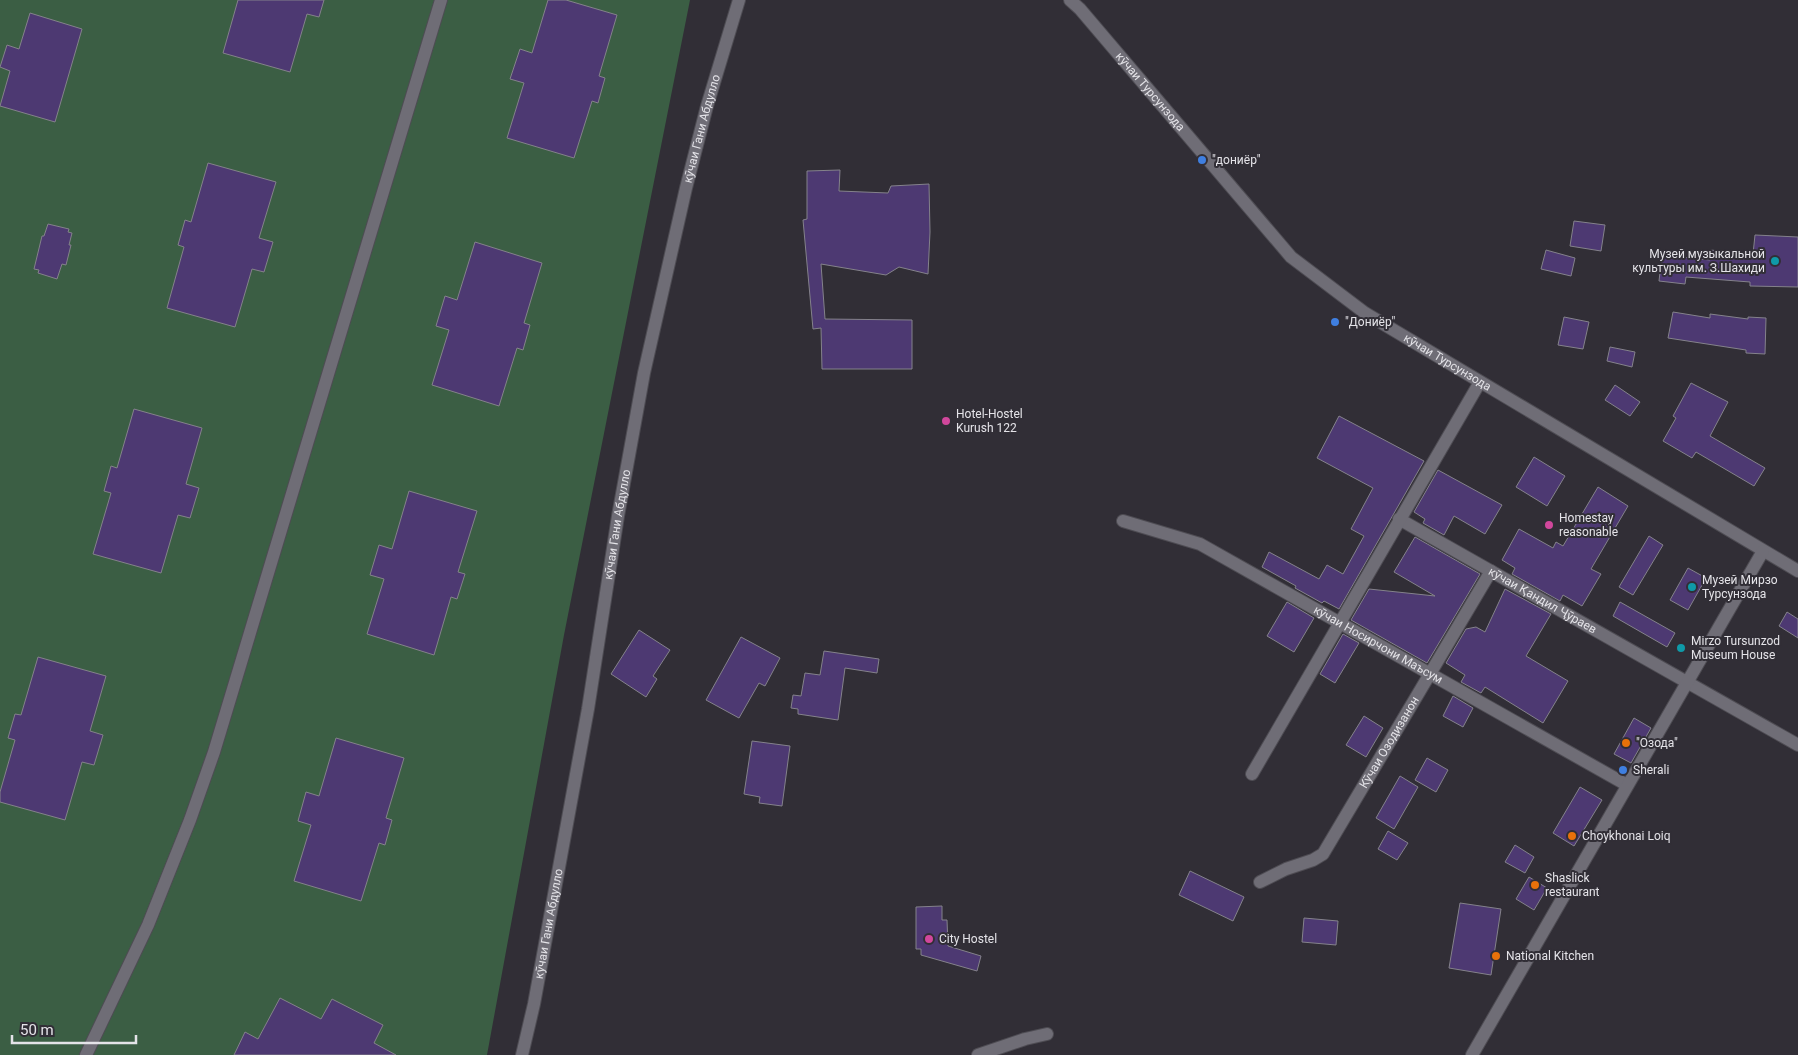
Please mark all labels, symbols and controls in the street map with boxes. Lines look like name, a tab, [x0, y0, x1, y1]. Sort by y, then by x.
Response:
street label: кӯчаи Турсунзода	[1113, 49, 1188, 134]
street label: кӯчаи Гани Абдулло	[681, 73, 723, 184]
place label: "дониёр"	[1212, 153, 1261, 167]
marker: "дониёр"	[1196, 154, 1208, 166]
place label: Музей музыкальной культуры им. З.Шахиди	[1632, 247, 1765, 275]
marker: Музей музыкальной культуры им. З.Шахиди	[1769, 255, 1781, 267]
place label: "Дониёр"	[1345, 315, 1395, 329]
marker: "Дониёр"	[1329, 316, 1341, 328]
street label: кӯчаи Турсунзода	[1401, 331, 1494, 394]
place label: Hotel-Hostel Kurush 122	[956, 407, 1023, 435]
marker: Hotel-Hostel Kurush 122	[940, 415, 952, 427]
street label: кӯчаи Гани Абдулло	[601, 468, 633, 581]
place label: Homestay reasonable	[1559, 511, 1618, 539]
marker: Homestay reasonable	[1543, 519, 1555, 531]
street label: кӯчаи Қандил Ҷӯраев	[1486, 564, 1599, 637]
place label: Музей Мирзо Турсунзода	[1702, 573, 1778, 601]
marker: Музей Мирзо Турсунзода	[1686, 581, 1698, 593]
street label: кӯчаи Носирчони Маъсум	[1311, 603, 1445, 687]
place label: Mirzo Tursunzod Museum House	[1691, 634, 1780, 662]
marker: Mirzo Tursunzod Museum House	[1675, 642, 1687, 654]
street label: Кӯчаи Озодизанон	[1357, 694, 1422, 791]
place label: "Озода"	[1636, 736, 1678, 750]
marker: "Озода"	[1620, 737, 1632, 749]
place label: Sherali	[1633, 763, 1669, 777]
marker: Sherali	[1617, 764, 1629, 776]
place label: Choykhonai Loiq	[1582, 829, 1670, 843]
marker: Choykhonai Loiq	[1566, 830, 1578, 842]
street label: кӯчаи Гани Абдулло	[532, 867, 566, 980]
place label: Shaslick restaurant	[1545, 871, 1600, 899]
marker: Shaslick restaurant	[1529, 879, 1541, 891]
place label: City Hostel	[939, 932, 997, 946]
marker: City Hostel	[923, 933, 935, 945]
place label: National Kitchen	[1506, 949, 1594, 963]
marker: National Kitchen	[1490, 950, 1502, 962]
scale bar	[12, 1012, 136, 1044]
text: 50 m	[20, 1021, 54, 1039]

